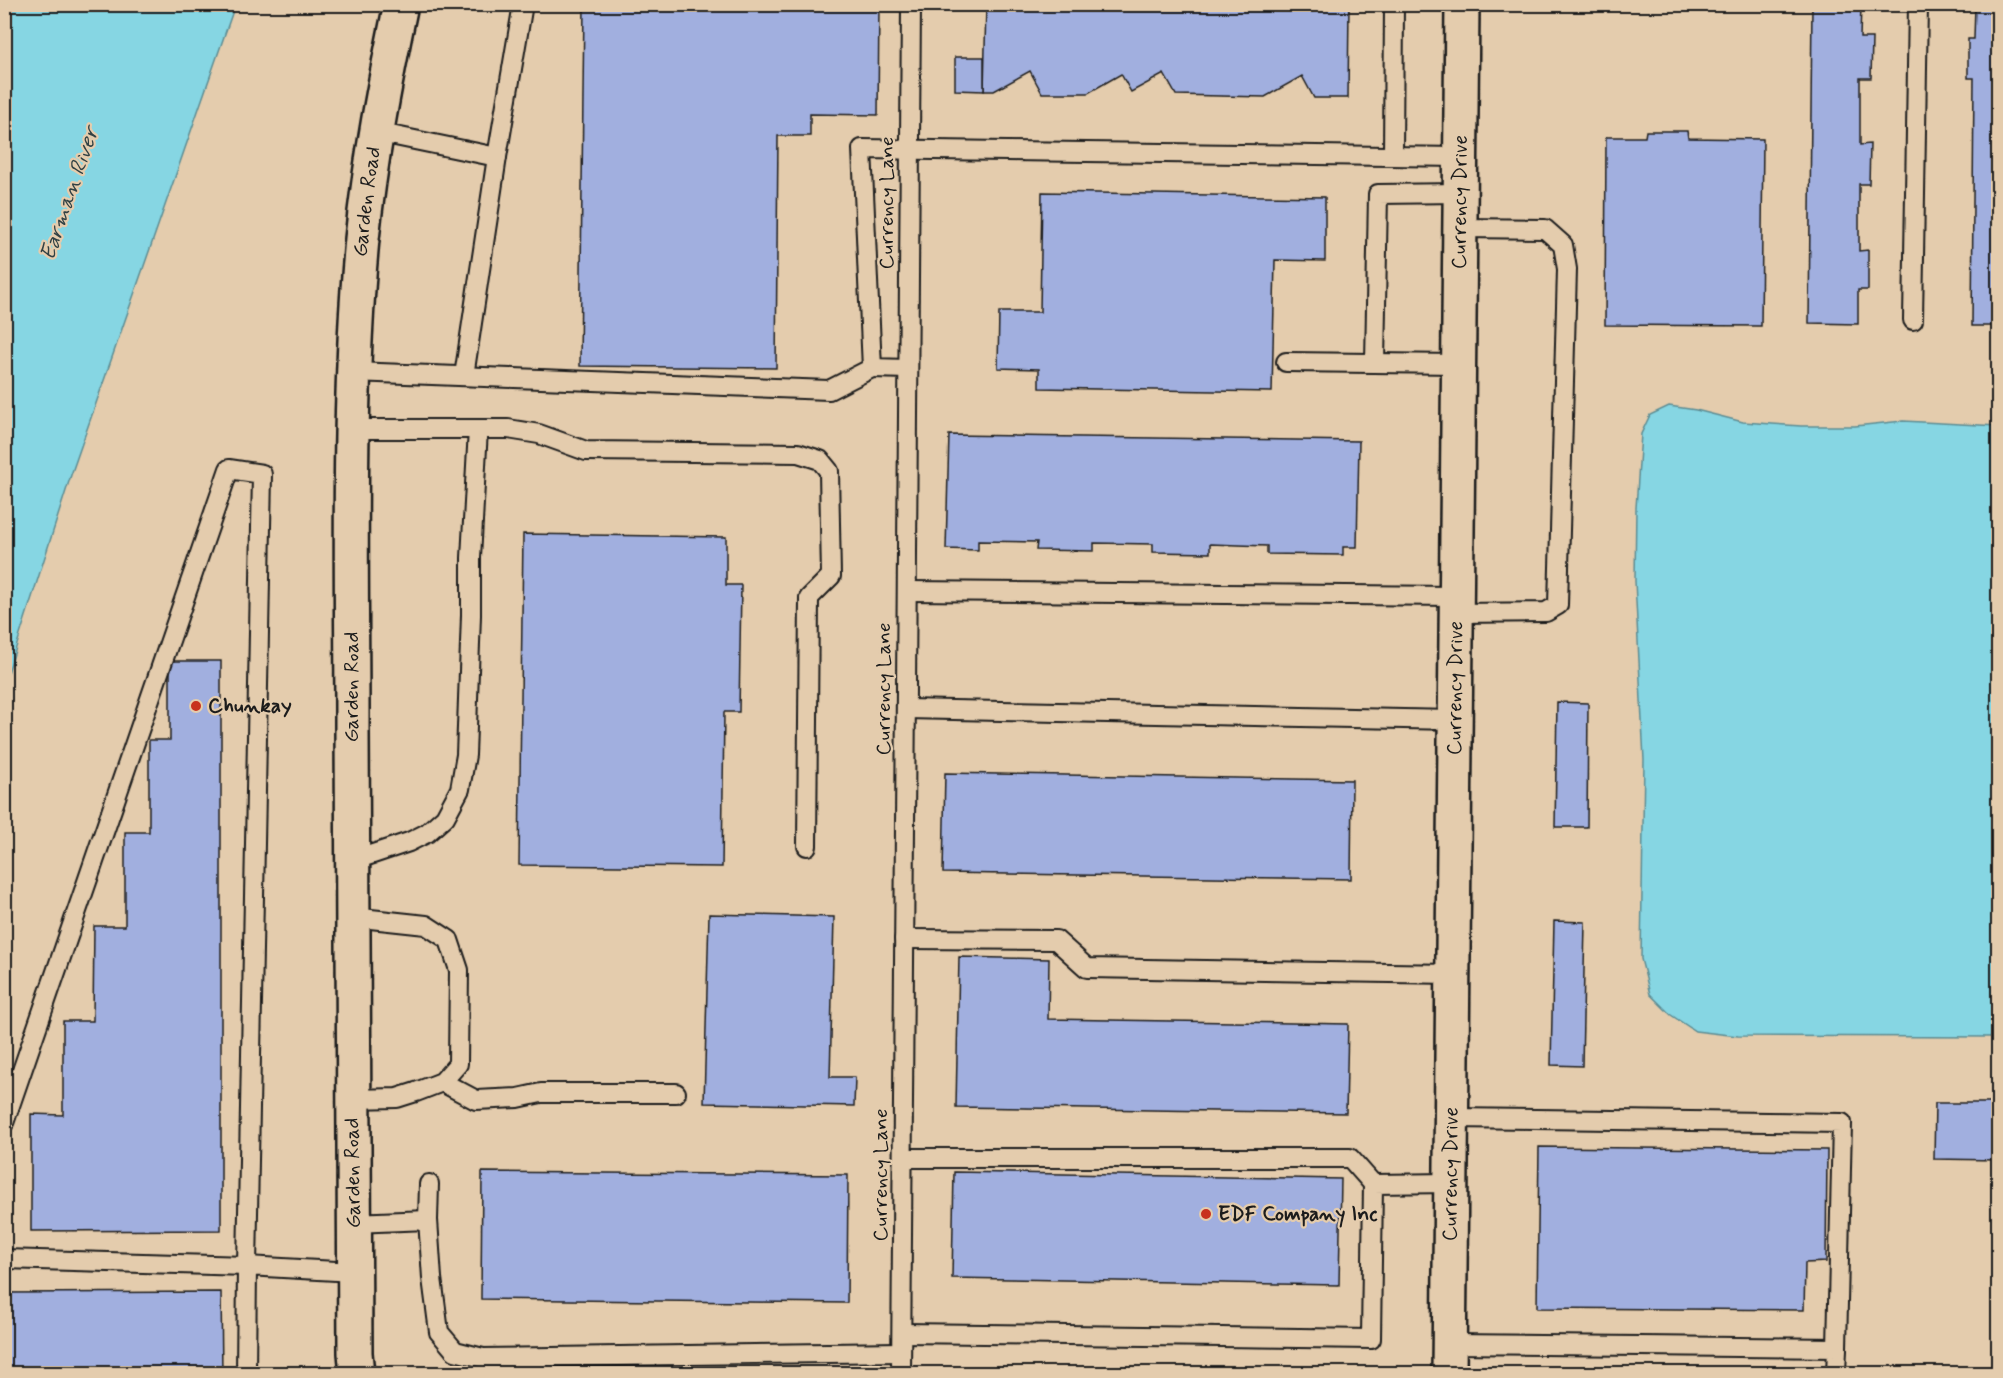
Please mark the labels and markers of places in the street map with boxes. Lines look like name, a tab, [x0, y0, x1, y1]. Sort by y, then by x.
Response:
place label: Chunkay	[208, 692, 292, 720]
marker: Chunkay	[189, 699, 203, 713]
place label: EDF Company Inc	[1218, 1200, 1378, 1228]
marker: EDF Company Inc	[1199, 1207, 1213, 1221]

